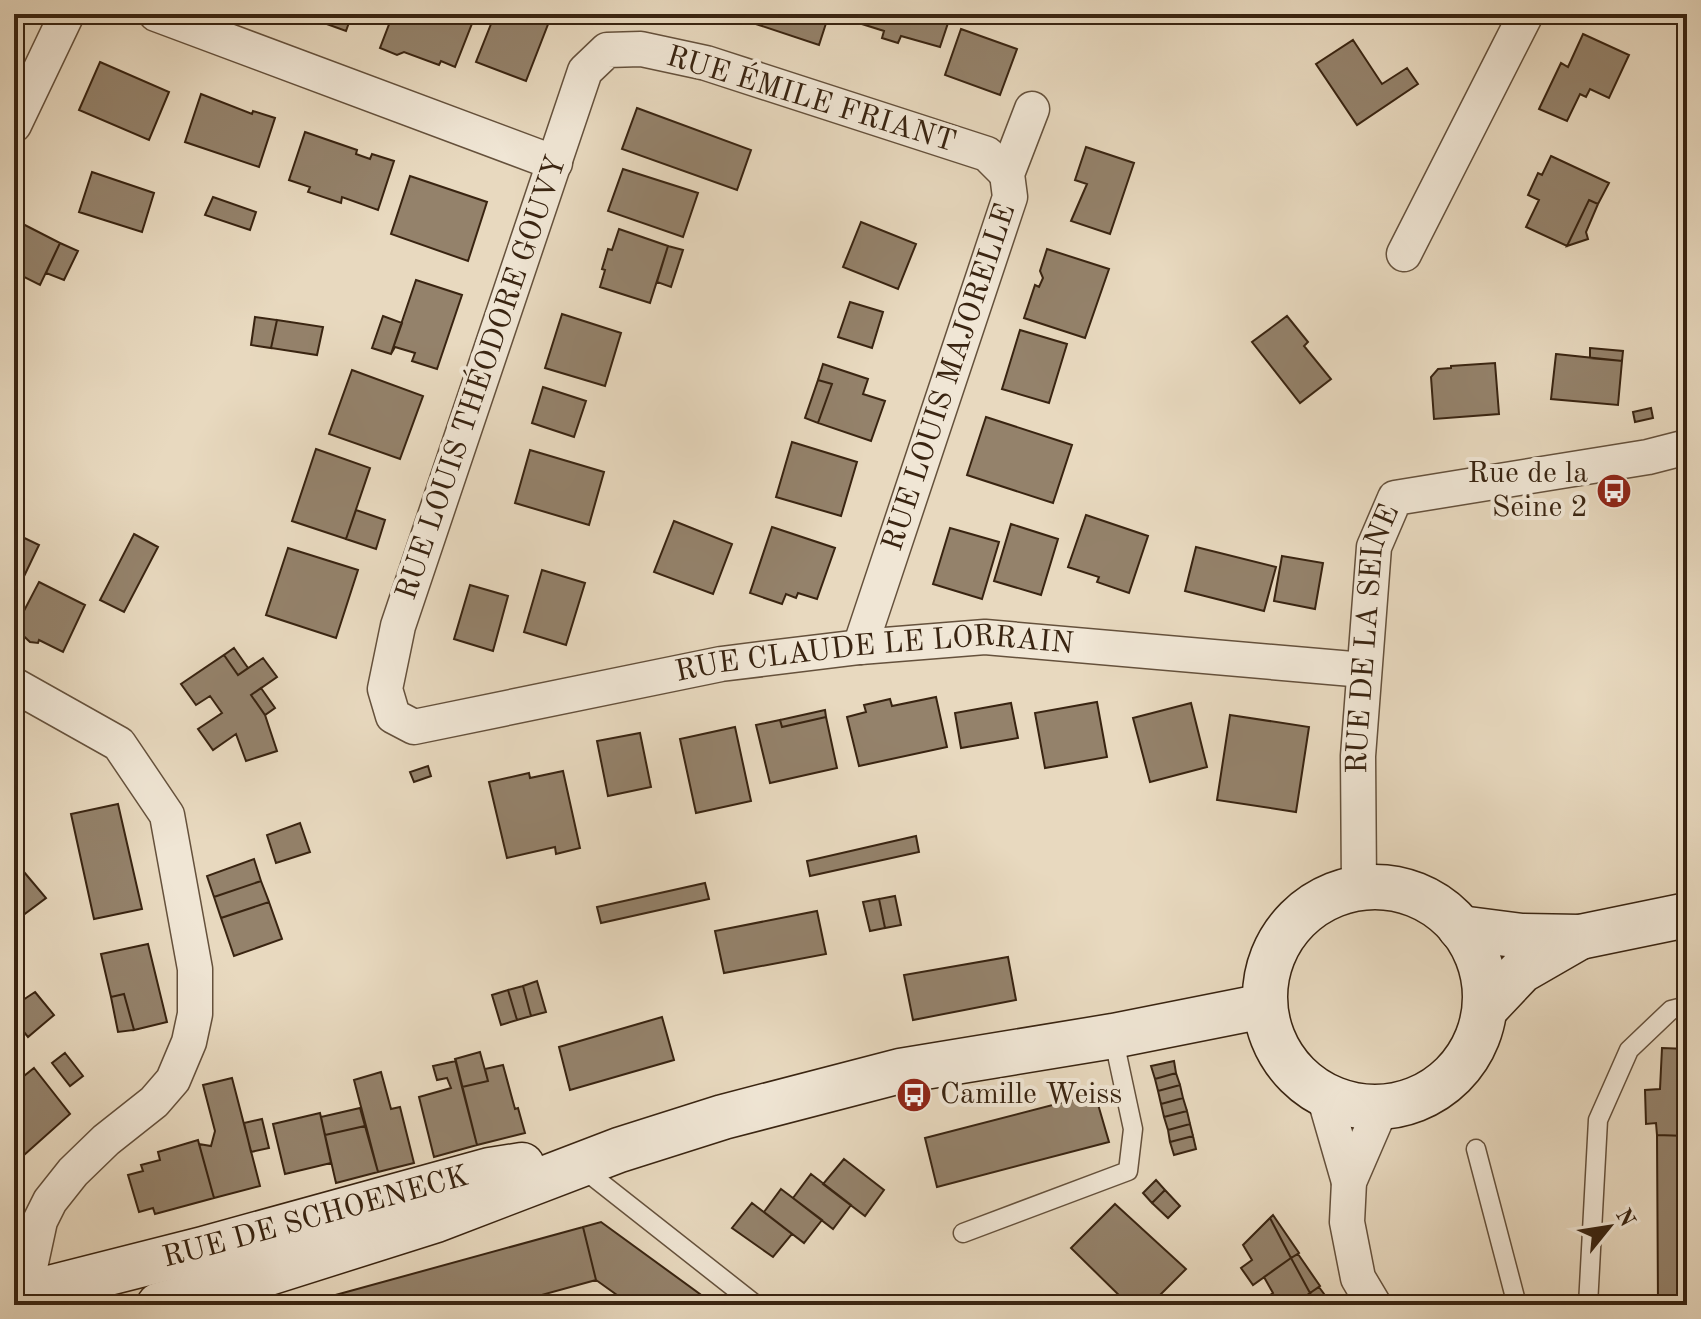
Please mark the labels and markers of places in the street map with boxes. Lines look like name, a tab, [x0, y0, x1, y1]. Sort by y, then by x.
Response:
place label: Rue de la Seine 2	[1468, 459, 1588, 523]
bus stop icon: Rue de la Seine 2	[1595, 472, 1633, 510]
bus stop icon: Camille Weiss	[895, 1076, 933, 1114]
place label: Camille Weiss	[940, 1080, 1122, 1110]

